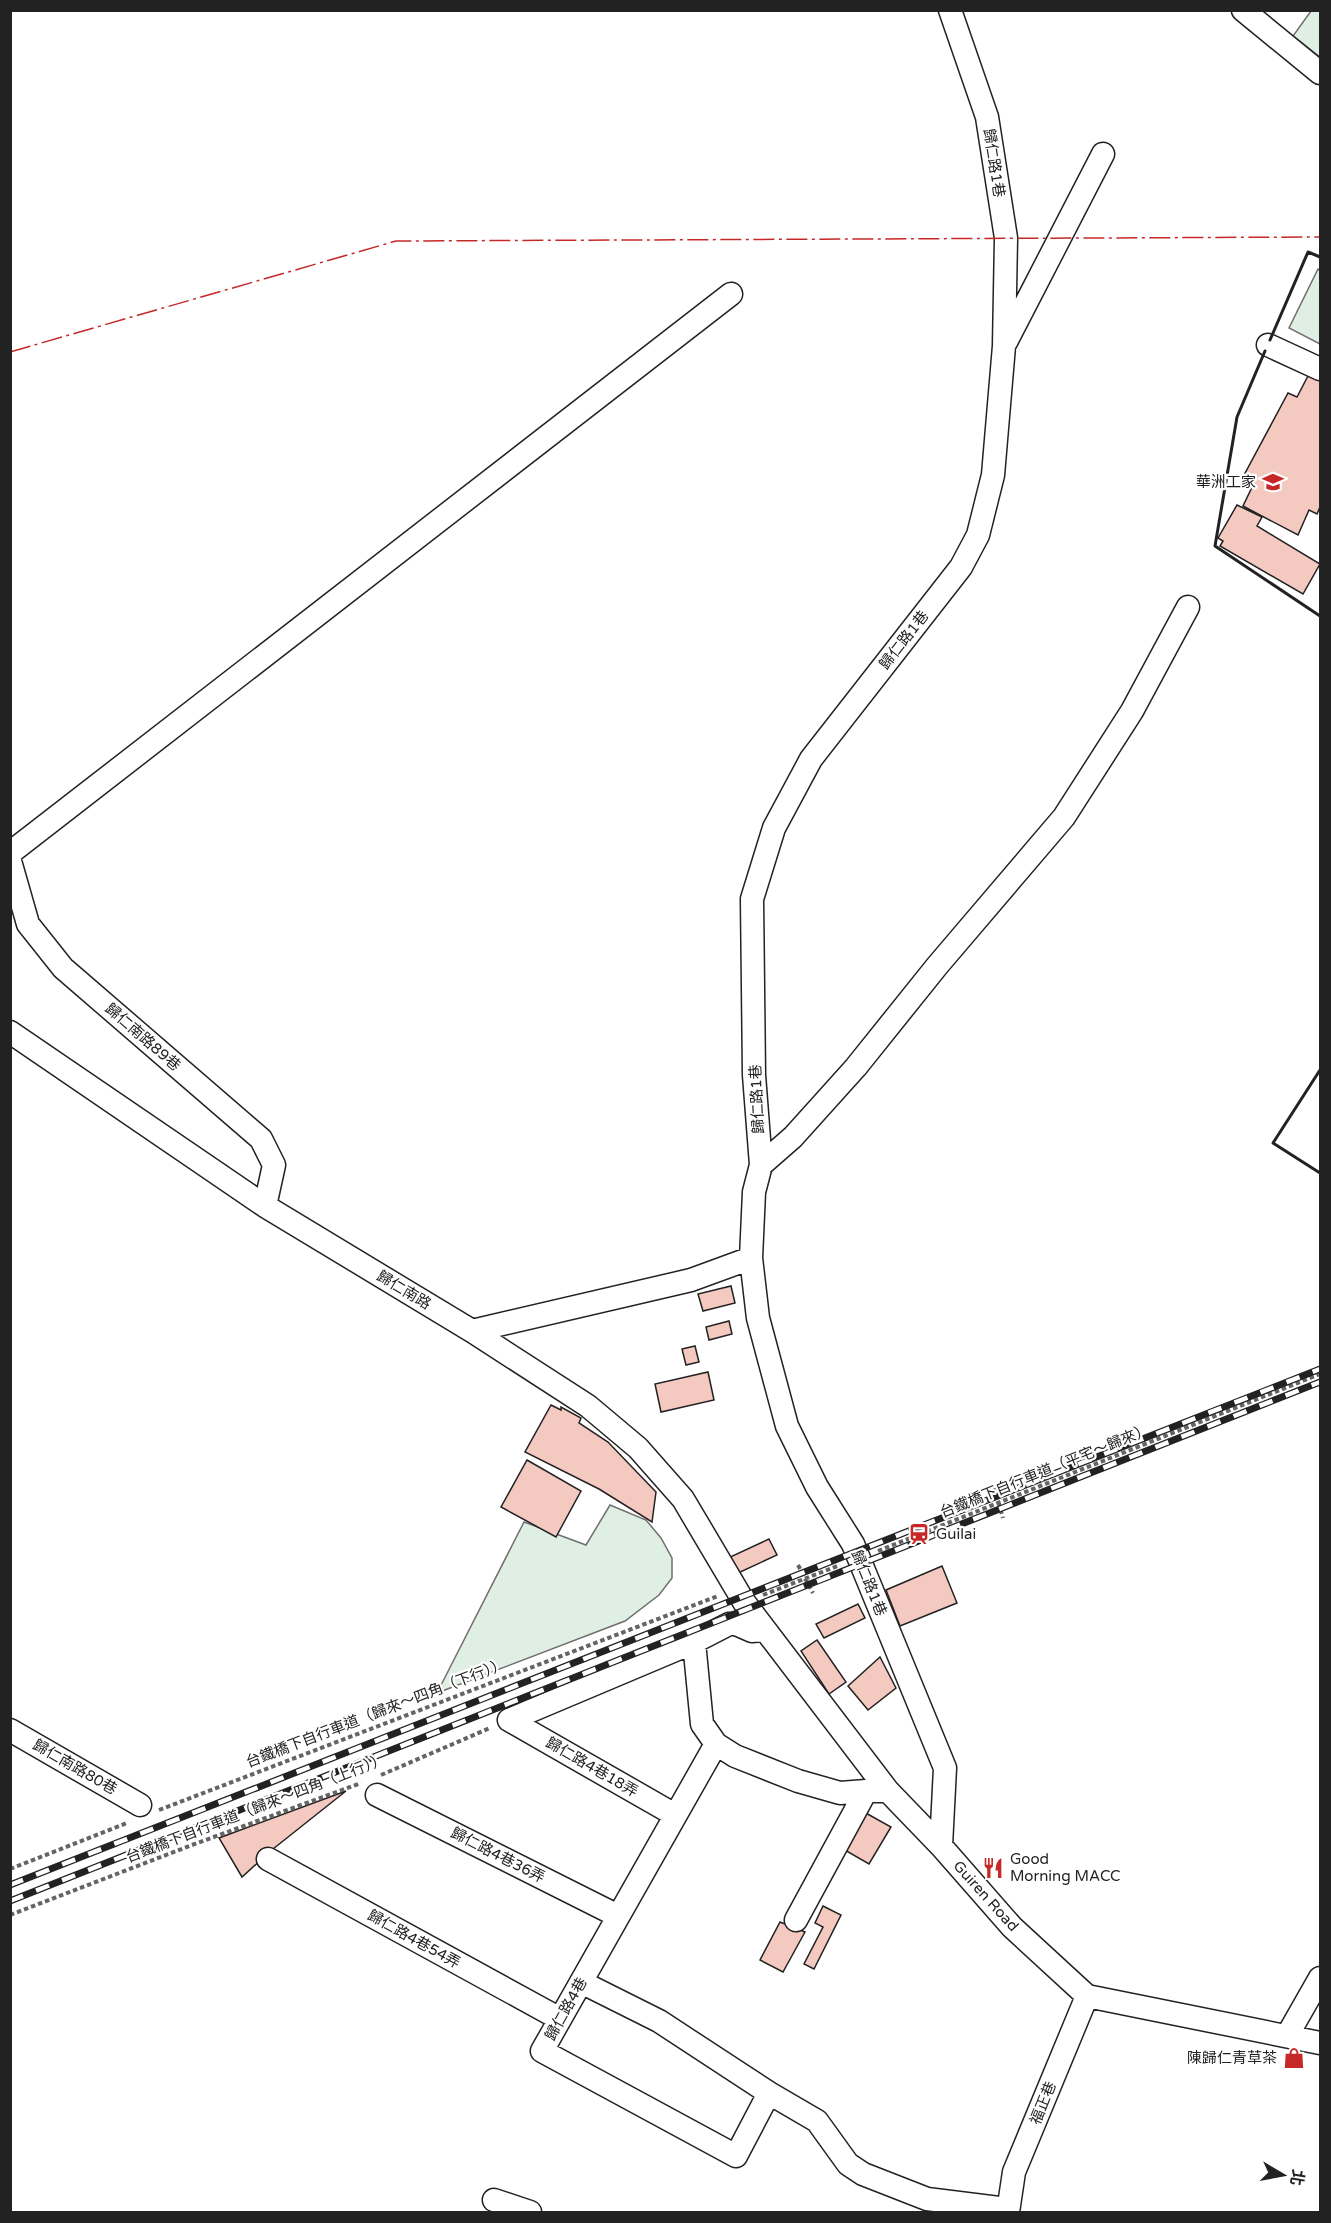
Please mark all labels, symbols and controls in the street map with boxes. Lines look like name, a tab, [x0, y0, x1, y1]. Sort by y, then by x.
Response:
street label: 歸仁路1巷	[980, 127, 1008, 199]
school or university icon: 華洲工家	[1261, 470, 1285, 494]
place label: 華洲工家	[1196, 473, 1256, 491]
street label: 歸仁路1巷	[876, 607, 932, 673]
street label: 歸仁南路89巷	[102, 999, 184, 1075]
street label: 歸仁路1巷	[746, 1064, 768, 1134]
street label: 歸仁南路	[374, 1267, 434, 1313]
street label: 台鐵橋下自行車道（平宅～歸來）	[937, 1421, 1153, 1521]
station icon: Guilai	[907, 1522, 931, 1546]
place label: Guilai	[936, 1525, 976, 1543]
street label: 歸仁路1巷	[848, 1547, 890, 1619]
street label: 台鐵橋下自行車道（歸來～四角（下行））	[243, 1655, 509, 1771]
street label: 歸仁路4巷18弄	[543, 1733, 641, 1801]
street label: 歸仁南路80巷	[30, 1736, 120, 1798]
street label: 台鐵橋下自行車道（歸來～四角（上行））	[123, 1750, 389, 1866]
street label: 歸仁路4巷36弄	[448, 1824, 548, 1886]
place label: Good Morning MACC	[1010, 1850, 1121, 1885]
restaurant icon: Good Morning MACC	[981, 1856, 1005, 1880]
street label: Guiren Road	[950, 1857, 1022, 1935]
street label: 歸仁路4巷54弄	[364, 1906, 464, 1972]
street label: 歸仁路4巷	[541, 1974, 591, 2044]
shop icon: 陳歸仁青草茶	[1282, 2046, 1306, 2070]
place label: 陳歸仁青草茶	[1187, 2049, 1277, 2067]
street label: 福正巷	[1026, 2079, 1060, 2127]
north arrow	[1253, 2145, 1313, 2205]
text: 北	[1286, 2168, 1308, 2187]

